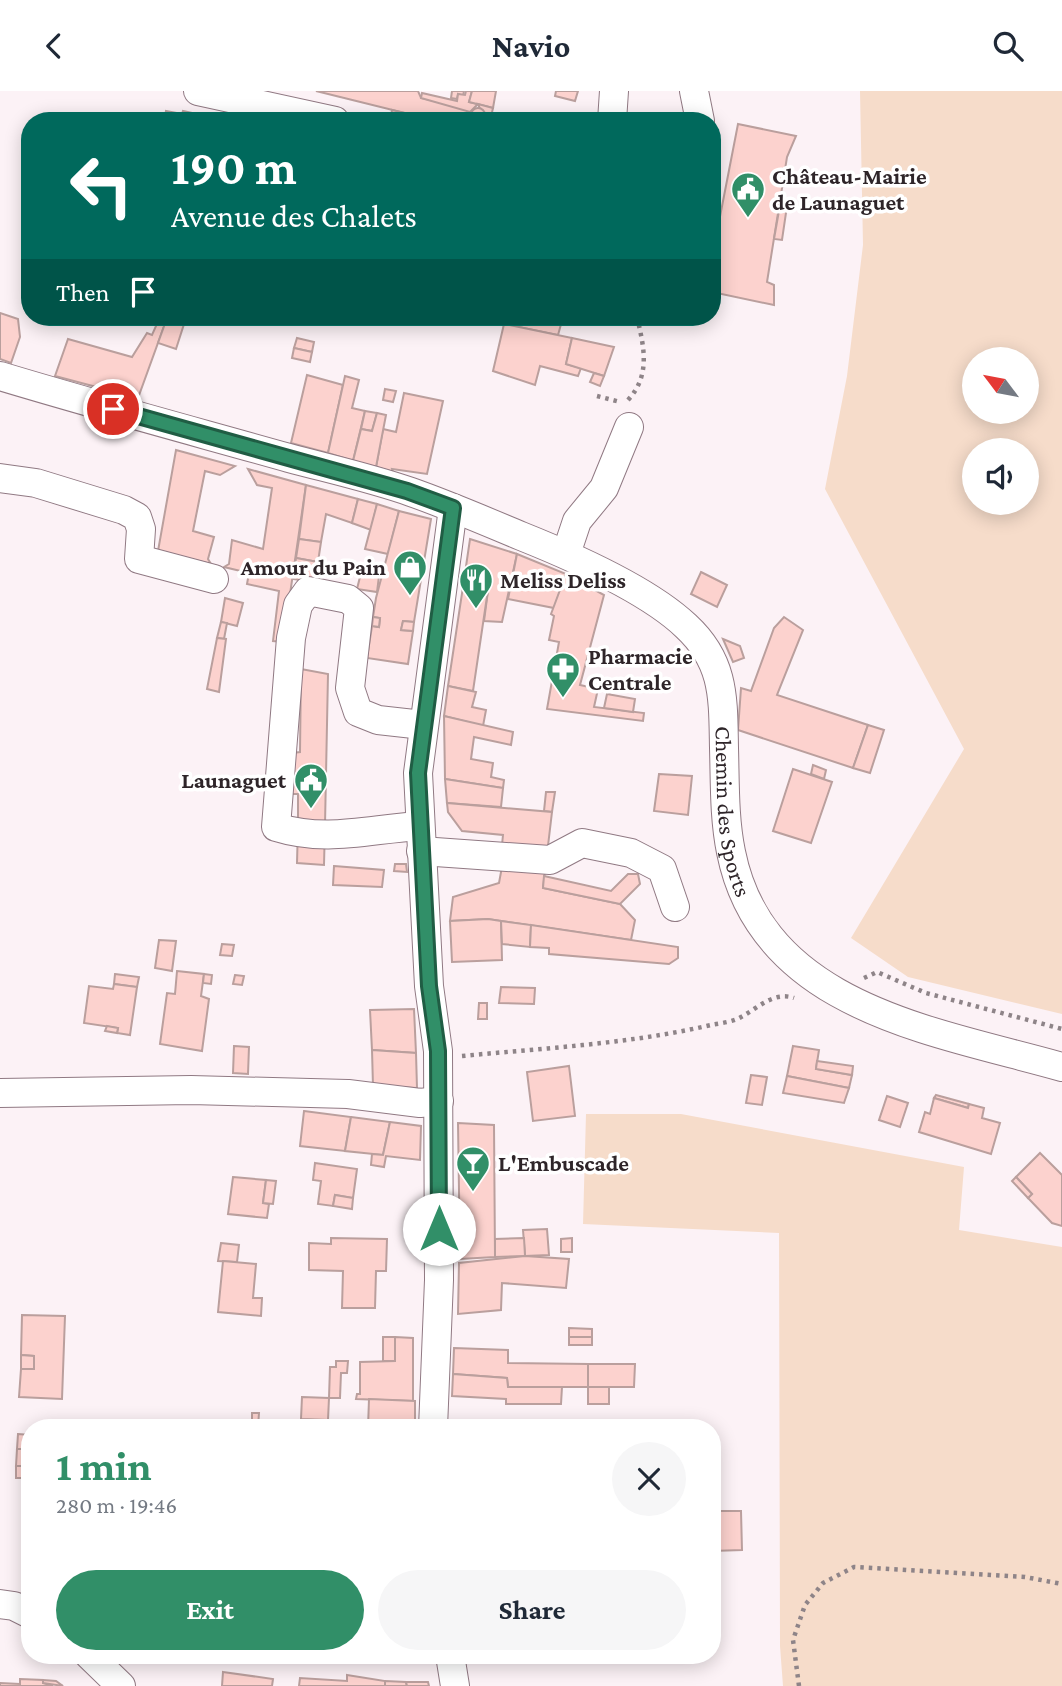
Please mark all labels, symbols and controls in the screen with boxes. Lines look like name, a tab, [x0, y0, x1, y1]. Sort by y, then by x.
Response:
icon: back	[35, 27, 73, 65]
icon: search	[989, 27, 1027, 65]
text: Navio	[492, 28, 570, 64]
icon: left	[56, 140, 147, 231]
text: 190 m	[171, 140, 297, 195]
place label: Château-Mairie de Launaguet	[772, 163, 927, 215]
public building icon: Château-Mairie de Launaguet	[729, 170, 767, 219]
text: Avenue des Chalets	[171, 198, 417, 234]
icon: arrive	[124, 273, 162, 311]
text: Then	[56, 278, 110, 307]
north arrow	[962, 347, 1040, 423]
map controls	[962, 347, 1039, 515]
pin	[83, 379, 143, 439]
icon: arrive	[94, 390, 132, 428]
button: sound	[962, 438, 1039, 515]
shop icon: Amour du Pain	[391, 548, 429, 597]
place label: Amour du Pain	[240, 554, 386, 580]
restaurant icon: Meliss Deliss	[457, 561, 495, 610]
place label: Meliss Deliss	[500, 567, 626, 593]
place label: Pharmacie Centrale	[588, 643, 693, 695]
pharmacy icon: Pharmacie Centrale	[544, 650, 582, 699]
street label: Chemin des Sports	[711, 726, 757, 901]
public building icon: Launaguet	[292, 761, 330, 810]
place label: Launaguet	[181, 767, 287, 793]
bar icon: L'Embuscade	[454, 1144, 492, 1193]
place label: L'Embuscade	[498, 1150, 629, 1176]
position arrow	[402, 1192, 476, 1266]
text: 1 min	[56, 1442, 152, 1489]
button: close	[612, 1442, 686, 1516]
text: 280 m · 19:46	[56, 1492, 177, 1518]
button: Exit	[56, 1570, 364, 1650]
button: Share	[378, 1570, 686, 1650]

